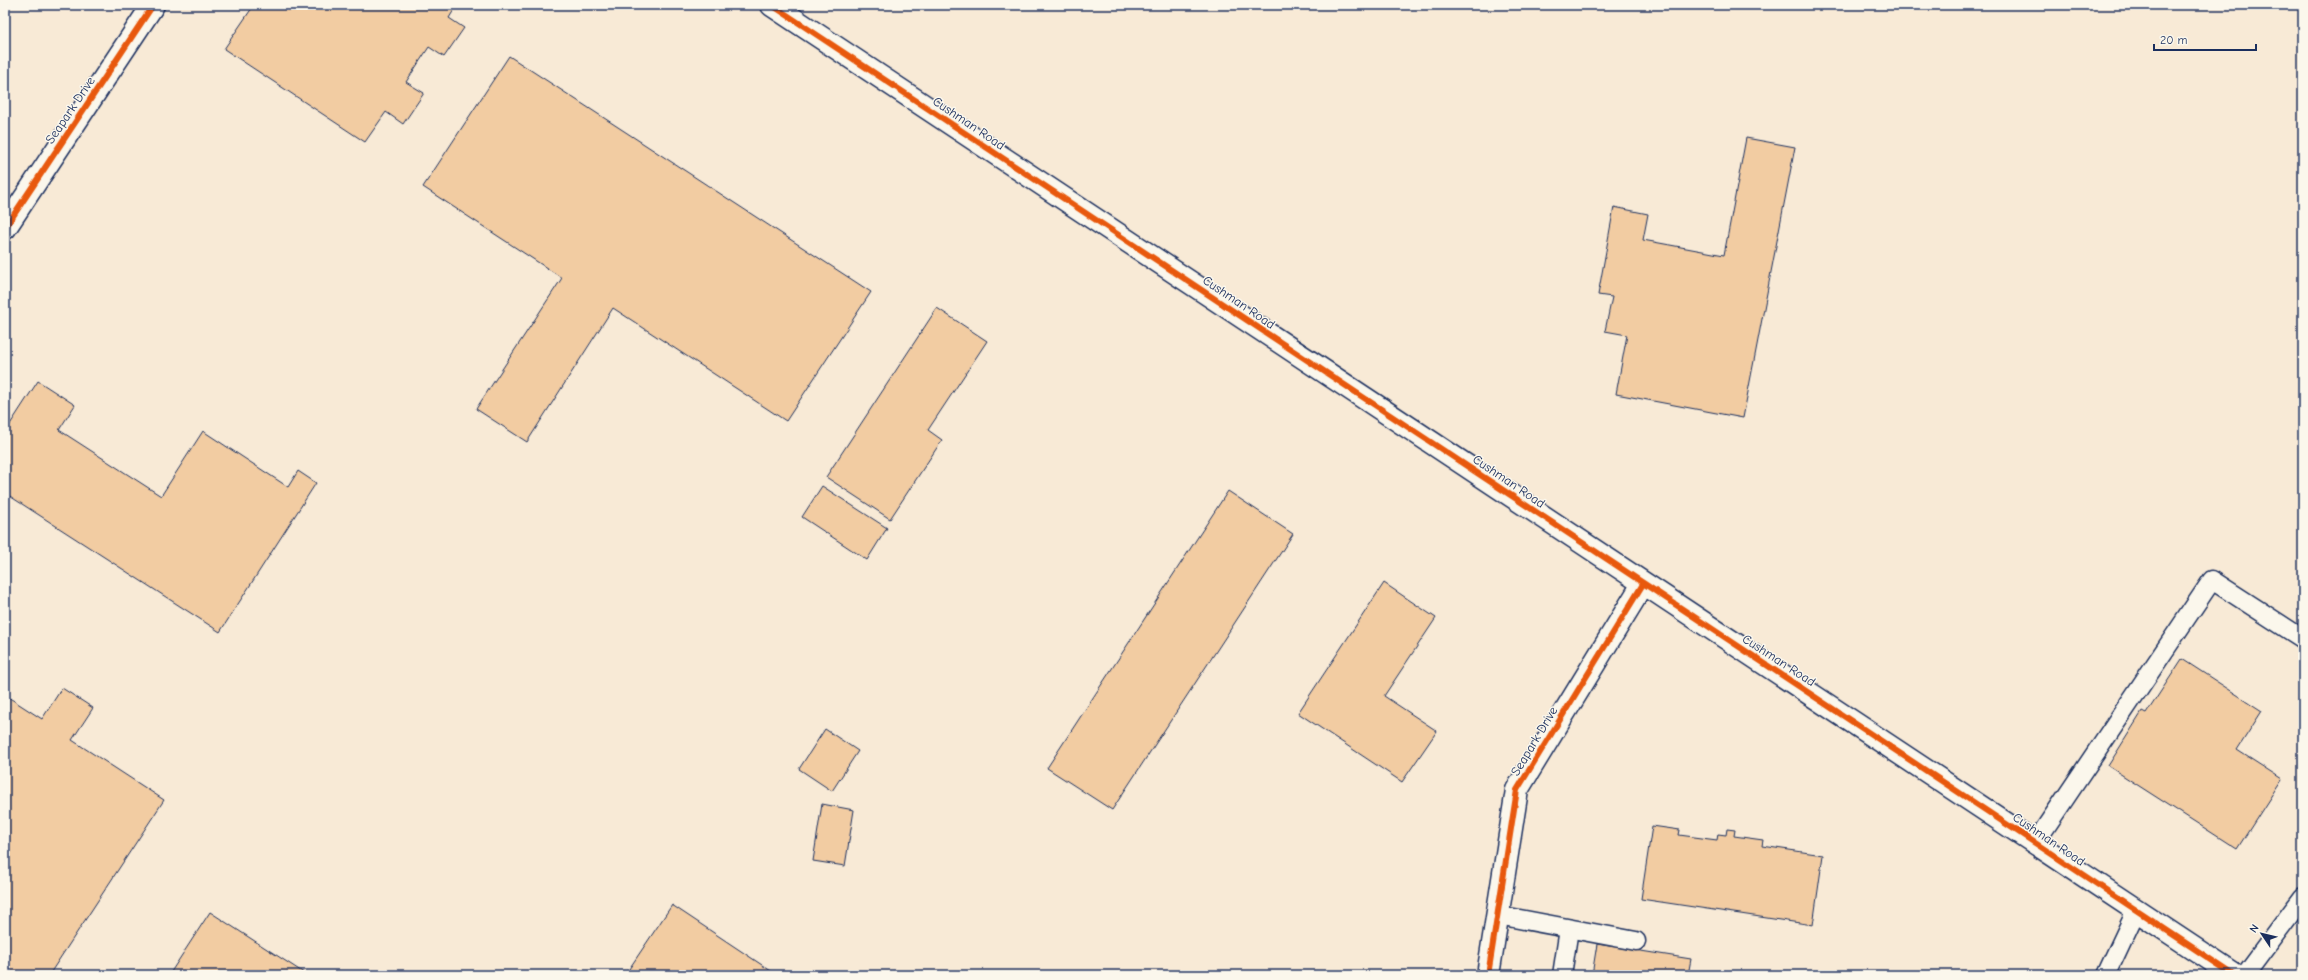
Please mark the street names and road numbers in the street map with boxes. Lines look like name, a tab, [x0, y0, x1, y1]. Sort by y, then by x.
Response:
street label: Seapark Drive	[42, 73, 98, 146]
street label: Cushman Road	[930, 93, 1008, 153]
street label: Cushman Road	[1200, 272, 1278, 332]
street label: Cushman Road	[1470, 451, 1548, 511]
street label: Cushman Road	[1740, 631, 1818, 689]
street label: Seapark Drive	[1508, 703, 1561, 778]
street label: Cushman Road	[2010, 809, 2088, 869]

